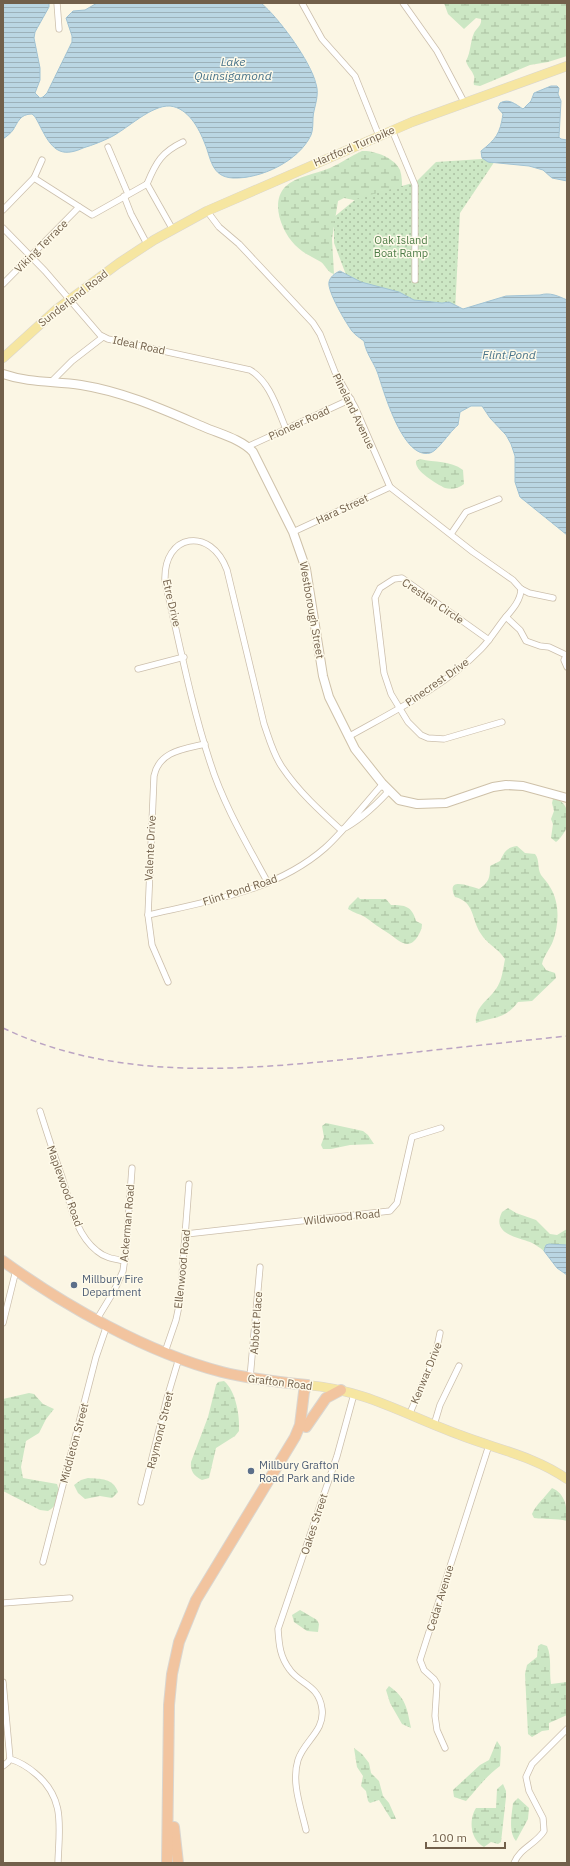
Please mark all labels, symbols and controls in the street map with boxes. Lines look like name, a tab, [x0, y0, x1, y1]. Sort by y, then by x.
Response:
water label: Lake Quinsigamond	[194, 54, 272, 83]
street label: Hartford Turnpike	[311, 123, 397, 169]
street label: Viking Terrace	[11, 216, 71, 276]
park label: Oak Island Boat Ramp	[374, 233, 428, 260]
street label: Sunderland Road	[35, 266, 111, 330]
street label: Ideal Road	[111, 333, 167, 357]
water label: Flint Pond	[482, 347, 536, 362]
street label: Pineland Avenue	[330, 371, 378, 451]
street label: Pioneer Road	[266, 403, 332, 443]
street label: Hara Street	[314, 491, 371, 527]
street label: Westborough Street	[297, 560, 327, 660]
street label: Crestlan Circle	[399, 575, 467, 627]
street label: Etre Drive	[160, 578, 184, 628]
street label: Pinecrest Drive	[402, 655, 472, 709]
street label: Valente Drive	[141, 815, 159, 881]
street label: Flint Pond Road	[201, 871, 279, 909]
street label: Maplewood Road	[44, 1144, 86, 1228]
street label: Ackerman Road	[117, 1184, 137, 1262]
street label: Wildwood Road	[303, 1206, 381, 1228]
street label: Ellenwood Road	[171, 1229, 193, 1309]
place label: Millbury Fire Department	[82, 1272, 143, 1299]
marker: Millbury Fire Department	[69, 1280, 79, 1290]
street label: Abbott Place	[247, 1291, 265, 1355]
street label: Kenwar Drive	[407, 1340, 445, 1406]
street label: Grafton Road	[247, 1371, 313, 1393]
street label: Raymond Street	[144, 1390, 176, 1470]
street label: Middleton Street	[57, 1401, 91, 1485]
place label: Millbury Grafton Road Park and Ride	[259, 1458, 355, 1485]
marker: Millbury Grafton Road Park and Ride	[246, 1466, 256, 1476]
street label: Oakes Street	[298, 1492, 331, 1556]
street label: Cedar Avenue	[423, 1563, 457, 1633]
scale bar	[426, 1824, 505, 1850]
text: 100 m	[432, 1830, 467, 1845]

